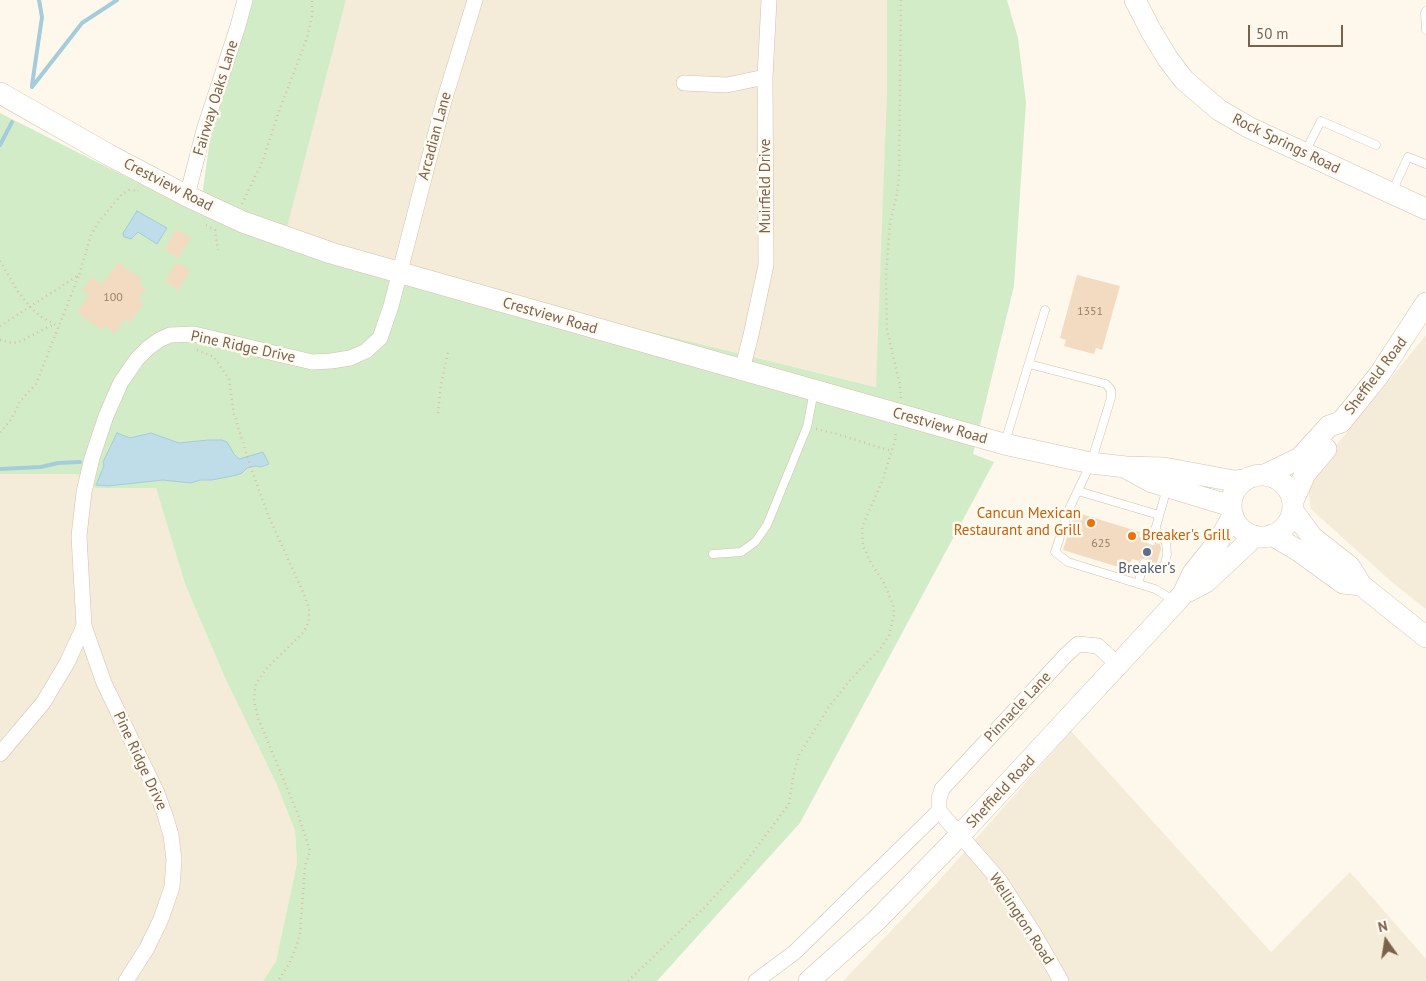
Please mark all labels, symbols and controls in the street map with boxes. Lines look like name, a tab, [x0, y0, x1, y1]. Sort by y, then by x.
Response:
scale bar	[1251, 15, 1346, 47]
text: 50 m	[1256, 24, 1289, 43]
street label: Fairway Oaks Lane	[190, 38, 242, 158]
street label: Arcadian Lane	[415, 90, 455, 182]
street label: Rock Springs Road	[1229, 110, 1343, 178]
street label: Muirfield Drive	[757, 139, 775, 233]
street label: Crestview Road	[120, 155, 216, 215]
house number: 100	[103, 291, 123, 305]
street label: Crestview Road	[500, 294, 600, 338]
house number: 1351	[1077, 305, 1103, 319]
street label: Pine Ridge Drive	[189, 327, 297, 367]
street label: Sheffield Road	[1341, 334, 1411, 418]
street label: Crestview Road	[890, 404, 990, 448]
place label: Cancun Mexican Restaurant and Grill	[954, 505, 1081, 540]
marker: Cancun Mexican Restaurant and Grill	[1085, 517, 1097, 529]
place label: Breaker's Grill	[1142, 527, 1230, 545]
marker: Breaker's Grill	[1126, 530, 1138, 542]
house number: 625	[1091, 537, 1111, 551]
marker: Breaker's	[1141, 546, 1153, 558]
place label: Breaker's	[1118, 560, 1176, 578]
street label: Pinnacle Lane	[981, 668, 1055, 746]
street label: Pine Ridge Drive	[109, 709, 171, 813]
street label: Sheffield Road	[963, 752, 1039, 832]
street label: Wellington Road	[985, 870, 1057, 968]
north arrow	[1361, 916, 1411, 966]
text: N	[1376, 917, 1389, 936]

